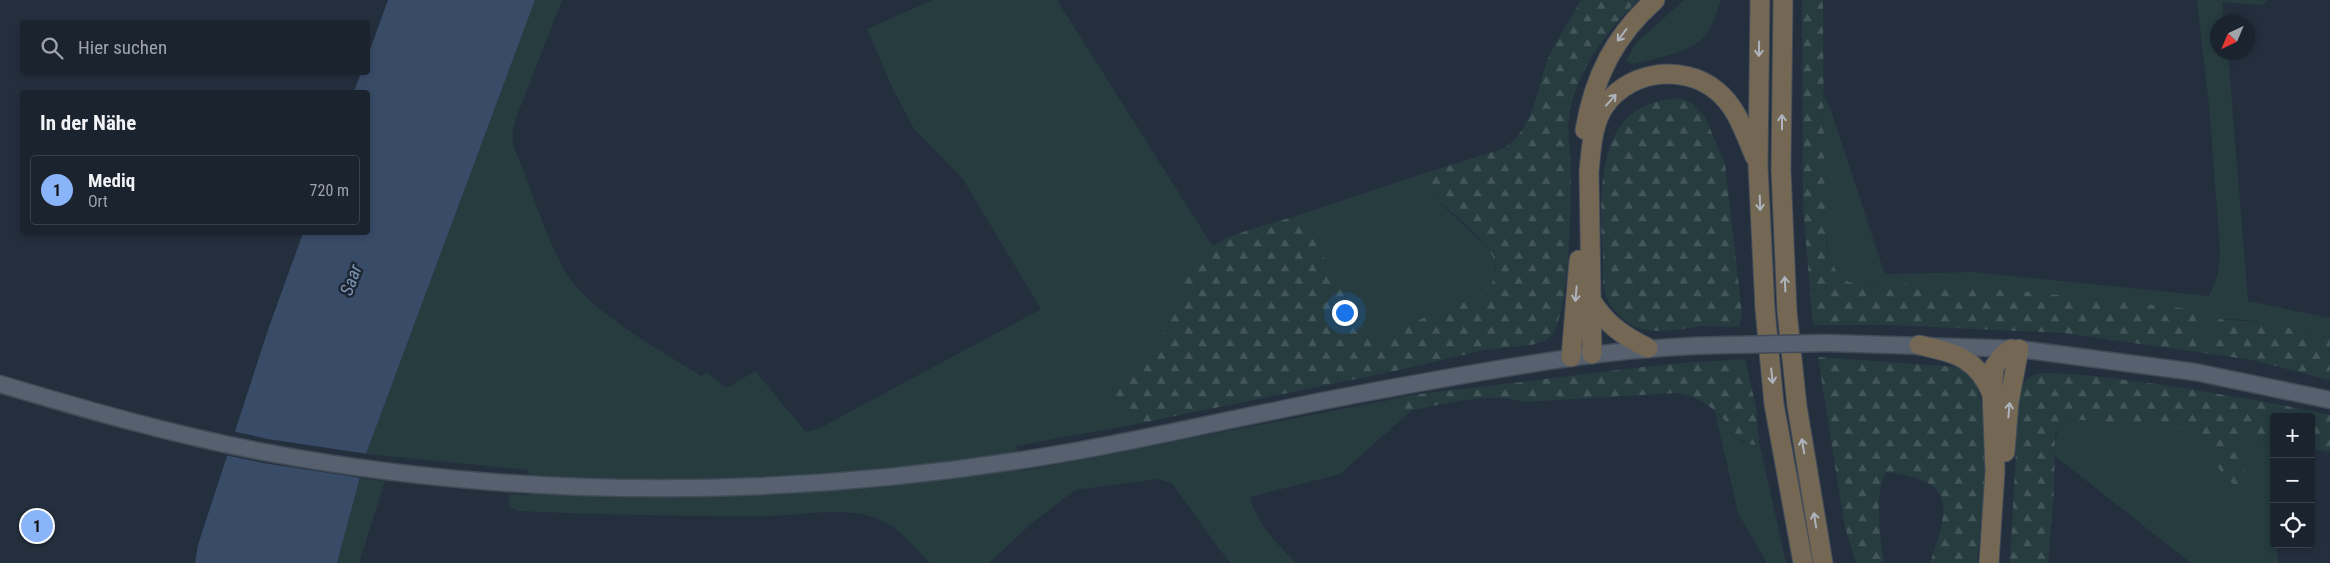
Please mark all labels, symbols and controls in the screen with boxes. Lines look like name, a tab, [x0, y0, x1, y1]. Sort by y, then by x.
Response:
north arrow	[2210, 15, 2255, 60]
search box	[20, 20, 370, 75]
one-way arrow	[1616, 28, 1627, 41]
icon: search	[38, 34, 66, 62]
text: Hier suchen	[78, 36, 167, 59]
one-way arrow	[1754, 40, 1764, 56]
one-way arrow	[1605, 94, 1616, 107]
text: In der Nähe	[40, 111, 136, 135]
one-way arrow	[1777, 114, 1787, 130]
text: Mediq	[88, 169, 135, 192]
text: 1	[53, 181, 61, 200]
text: 720 m	[310, 181, 349, 200]
text: Ort	[88, 192, 108, 211]
one-way arrow	[1755, 195, 1764, 211]
water label: Saar	[335, 261, 366, 298]
one-way arrow	[1781, 277, 1790, 293]
one-way arrow	[1571, 286, 1581, 302]
your location	[1332, 300, 1358, 326]
one-way arrow	[1767, 368, 1777, 384]
one-way arrow	[2004, 402, 2014, 418]
map controls	[2270, 413, 2315, 548]
button: +	[2270, 413, 2315, 458]
one-way arrow	[1798, 438, 1808, 454]
button: −	[2270, 458, 2315, 503]
button: locate	[2270, 503, 2315, 548]
pin: 1	[21, 507, 53, 545]
one-way arrow	[1810, 512, 1820, 528]

